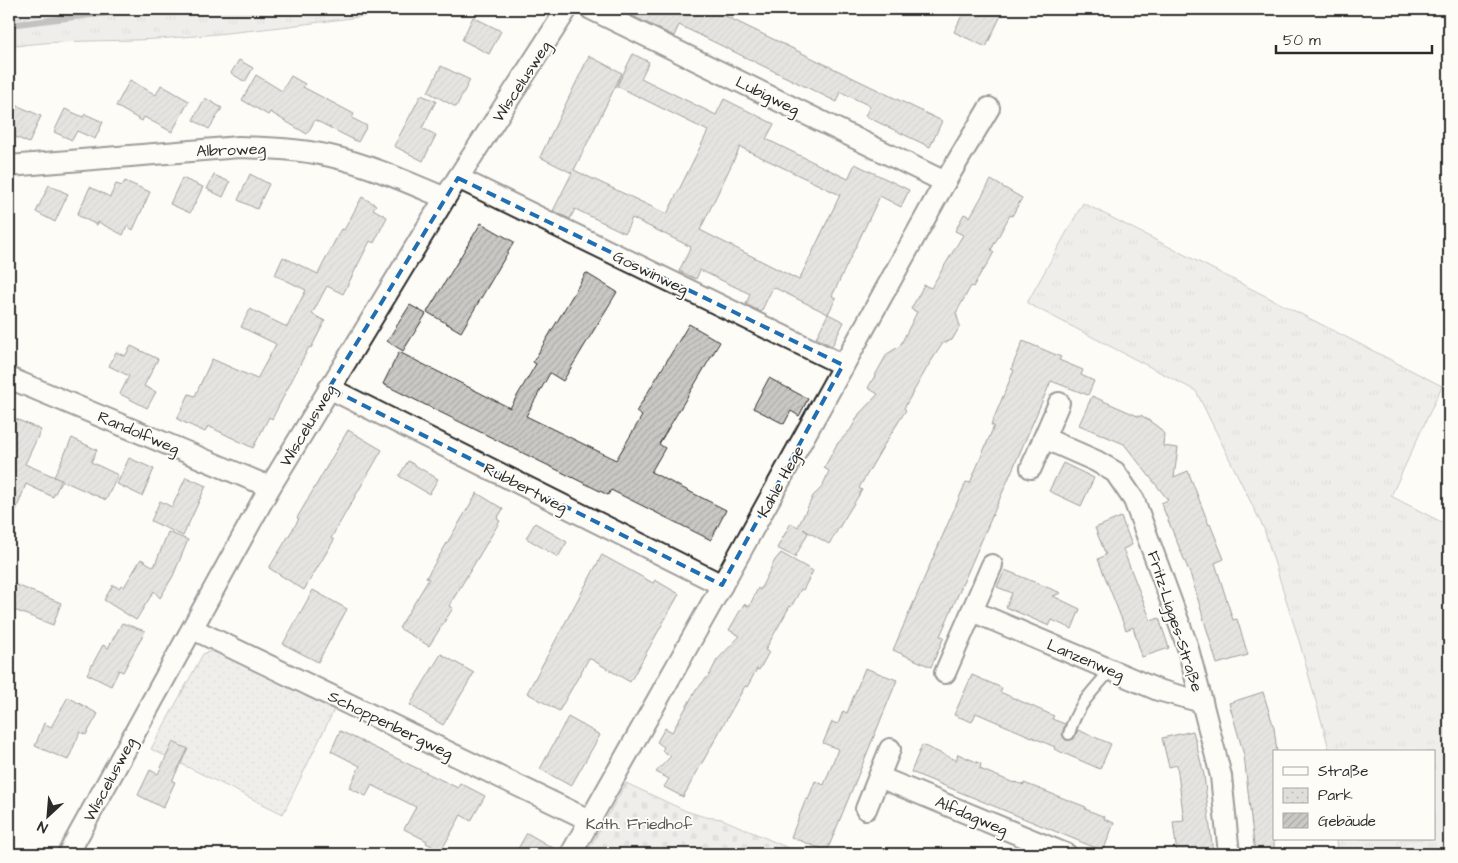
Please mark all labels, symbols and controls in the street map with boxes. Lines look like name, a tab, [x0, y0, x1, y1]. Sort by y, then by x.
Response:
scale bar	[1276, 22, 1432, 54]
text: 50 m	[1283, 30, 1321, 51]
street label: Wiscelusweg	[487, 37, 557, 127]
street label: Lubigweg	[731, 71, 803, 122]
street label: Albroweg	[196, 138, 266, 163]
street label: Goswinweg	[609, 245, 692, 302]
street label: Wiscelusweg	[275, 380, 342, 471]
street label: Randolfweg	[94, 406, 183, 461]
street label: Kahle Hege	[752, 441, 811, 522]
street label: Rubbertweg	[479, 457, 571, 519]
street label: Fritz-Ligges-Straße	[1141, 548, 1208, 695]
street label: Lanzenweg	[1043, 634, 1127, 687]
street label: Schoppenbergweg	[324, 685, 457, 766]
street label: Wiscelusweg	[78, 733, 142, 826]
legend	[1273, 750, 1436, 840]
text: Straße	[1318, 761, 1368, 782]
text: Park	[1318, 785, 1353, 806]
north arrow	[22, 790, 72, 840]
street label: Alfdagweg	[932, 791, 1011, 842]
text: Gebäude	[1318, 811, 1376, 832]
park label: Kath. Friedhof	[586, 813, 693, 835]
text: N	[34, 816, 51, 838]

